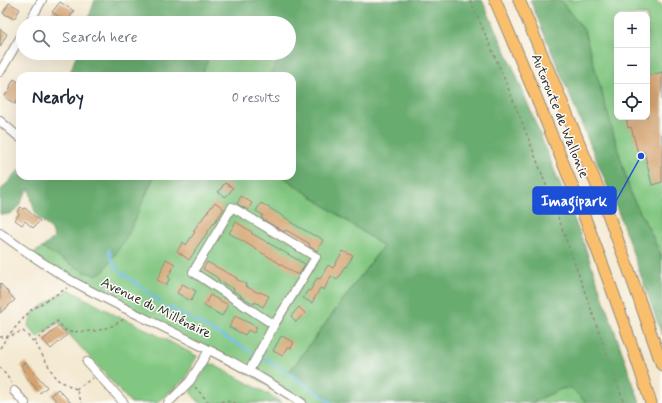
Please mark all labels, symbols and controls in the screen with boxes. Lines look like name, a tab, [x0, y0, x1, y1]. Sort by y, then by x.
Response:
map controls	[614, 12, 650, 120]
button: +	[614, 12, 650, 48]
search box	[16, 16, 296, 60]
icon: search	[30, 27, 52, 49]
text: Search here	[62, 28, 138, 48]
button: −	[614, 48, 650, 84]
street label: Autoroute de Wallonie	[527, 51, 593, 181]
button: locate	[614, 84, 650, 120]
text: Nearby	[32, 87, 84, 109]
text: 0 results	[232, 90, 280, 107]
callout: Imagipark	[533, 187, 616, 214]
text: Imagipark	[541, 192, 608, 214]
street label: Avenue du Millénaire	[98, 273, 215, 343]

